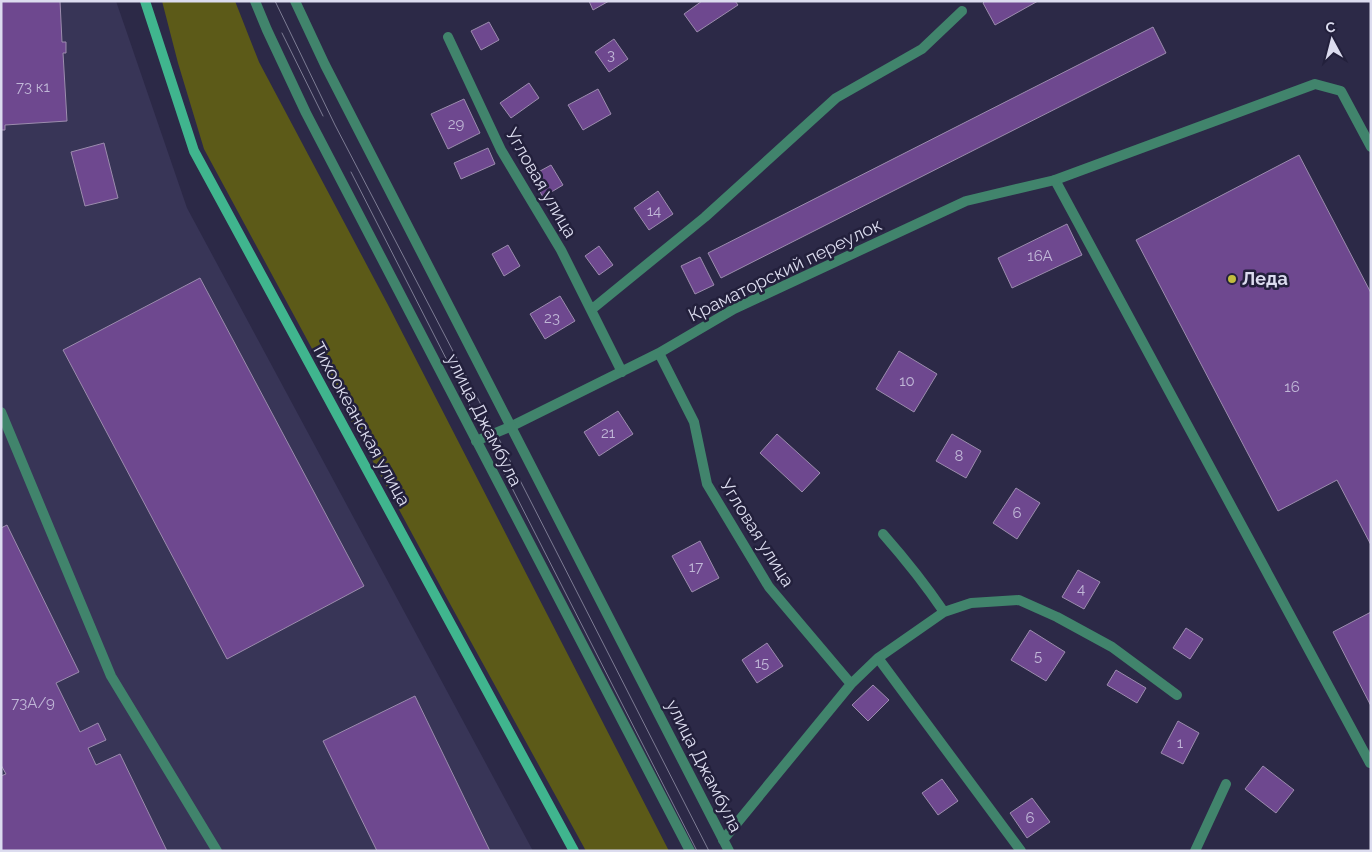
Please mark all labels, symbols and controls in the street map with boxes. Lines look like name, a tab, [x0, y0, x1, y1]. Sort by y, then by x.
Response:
north arrow	[1307, 15, 1357, 65]
text: С	[1325, 19, 1337, 36]
house number: 3	[607, 46, 615, 64]
house number: 73 к1	[16, 78, 51, 96]
house number: 29	[448, 115, 465, 133]
street label: Угловая улица	[502, 124, 581, 241]
house number: 14	[647, 202, 661, 220]
street label: Краматорский переулок	[685, 214, 885, 326]
house number: 16А	[1027, 247, 1053, 265]
place label: Леда	[1242, 268, 1288, 289]
marker: Леда	[1226, 273, 1238, 285]
house number: 23	[544, 309, 560, 327]
street label: Тихоокеанская улица	[308, 338, 415, 509]
street label: улица Джамбула	[442, 350, 527, 490]
house number: 10	[899, 372, 915, 390]
house number: 16	[1284, 378, 1300, 396]
house number: 21	[601, 424, 616, 442]
house number: 8	[955, 447, 964, 465]
street label: Угловая улица	[716, 475, 799, 591]
house number: 6	[1012, 504, 1022, 522]
house number: 17	[689, 558, 703, 576]
house number: 4	[1077, 580, 1085, 598]
house number: 5	[1034, 647, 1042, 665]
house number: 15	[755, 654, 769, 672]
house number: 73А/9	[11, 694, 55, 712]
street label: улица Джамбула	[662, 696, 747, 836]
house number: 1	[1177, 734, 1184, 752]
house number: 6	[1025, 809, 1035, 827]

